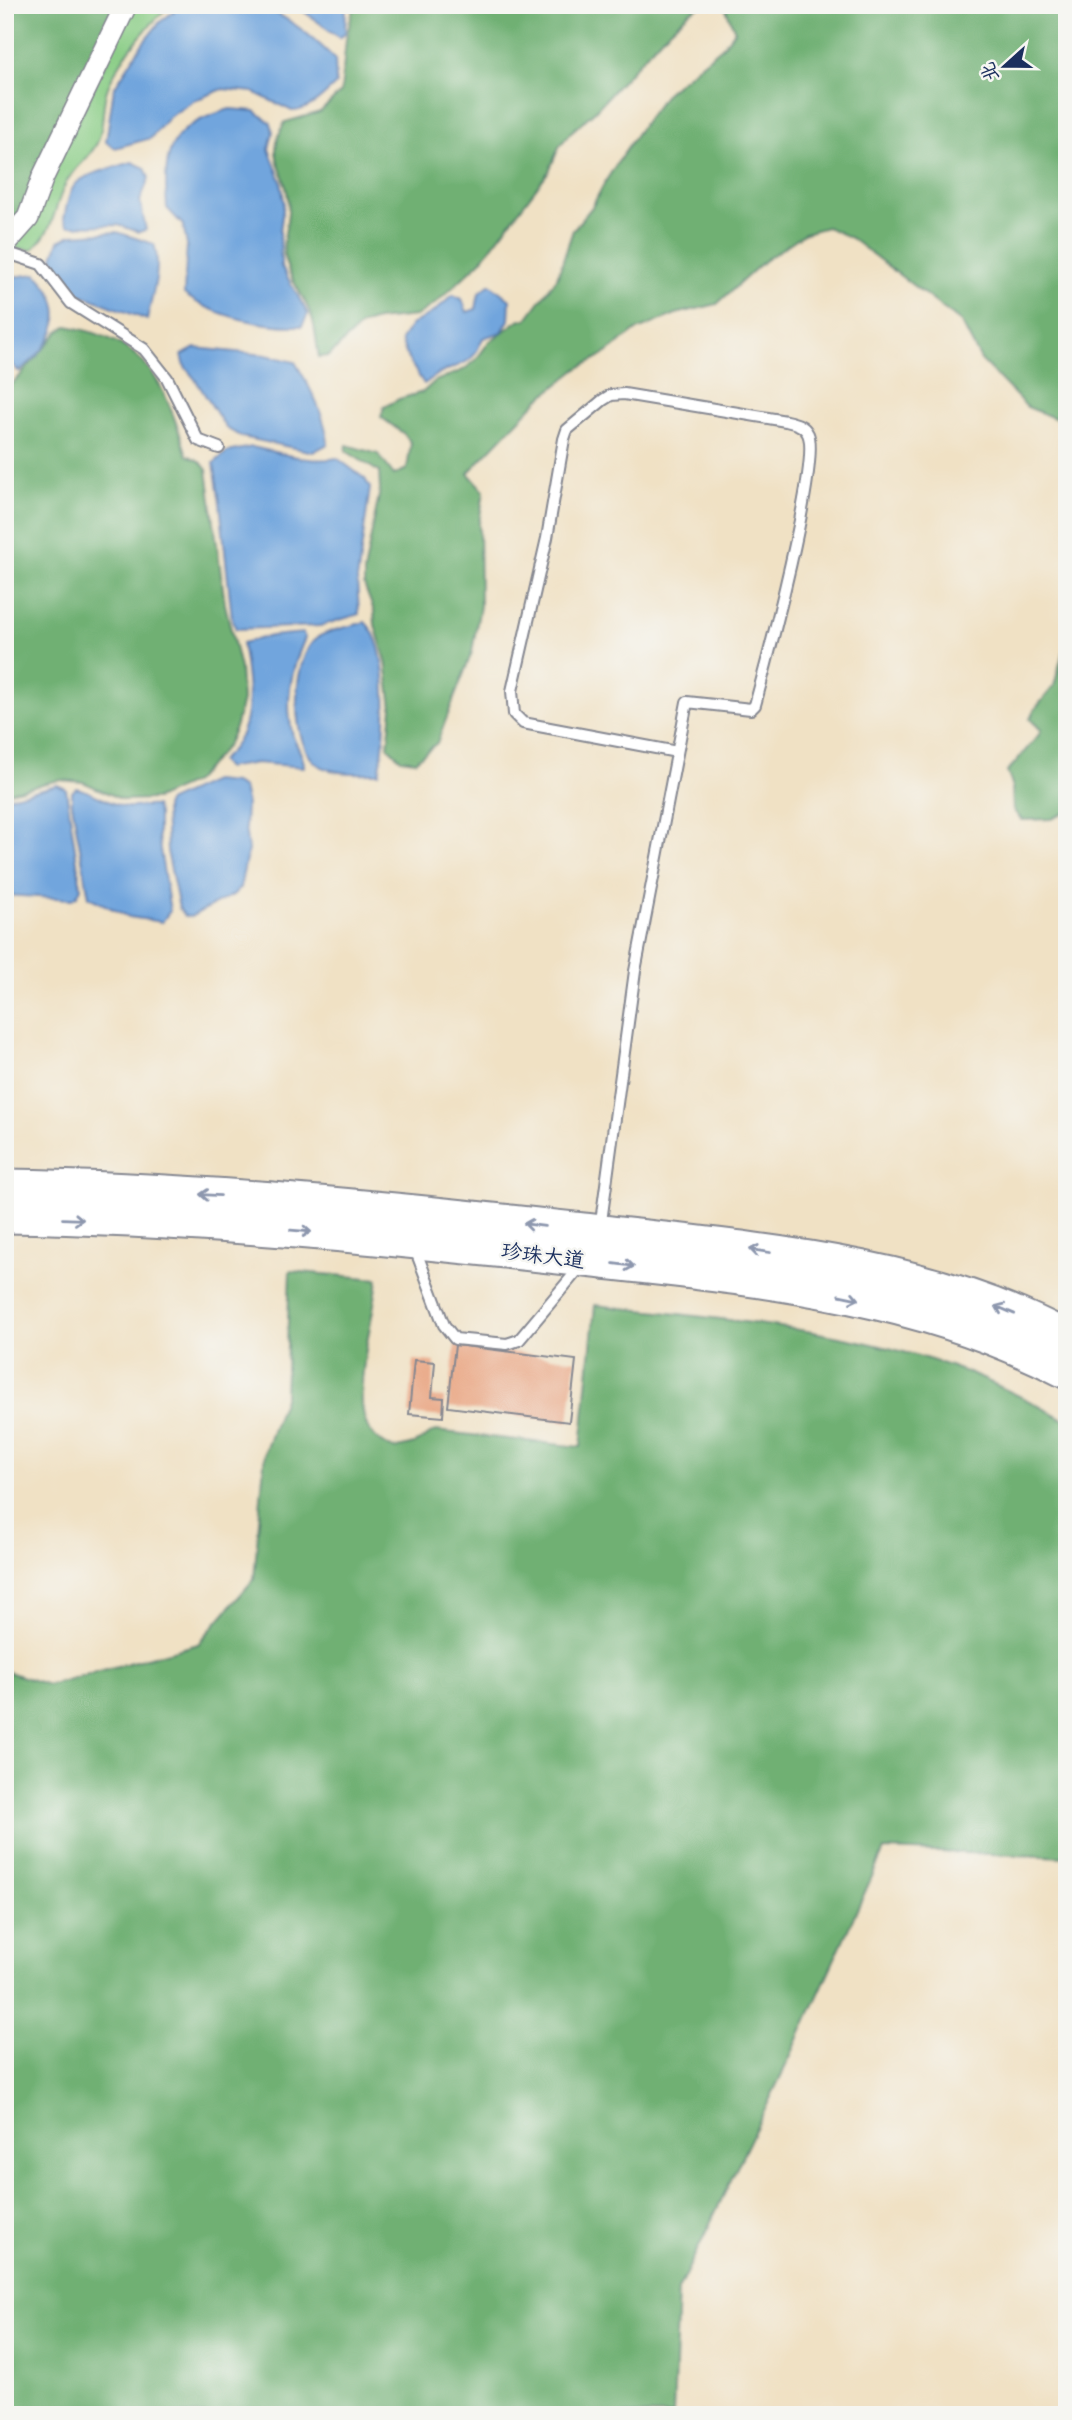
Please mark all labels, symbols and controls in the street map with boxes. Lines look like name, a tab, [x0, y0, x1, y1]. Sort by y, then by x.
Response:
north arrow	[970, 32, 1040, 102]
text: 北	[975, 59, 1005, 85]
one-way arrow	[199, 1188, 222, 1201]
one-way arrow	[62, 1212, 85, 1225]
one-way arrow	[524, 1218, 546, 1231]
one-way arrow	[289, 1225, 311, 1238]
street label: 珍珠大道	[500, 1237, 586, 1275]
one-way arrow	[750, 1244, 772, 1257]
one-way arrow	[612, 1258, 635, 1271]
one-way arrow	[837, 1290, 860, 1304]
one-way arrow	[995, 1302, 1016, 1315]

